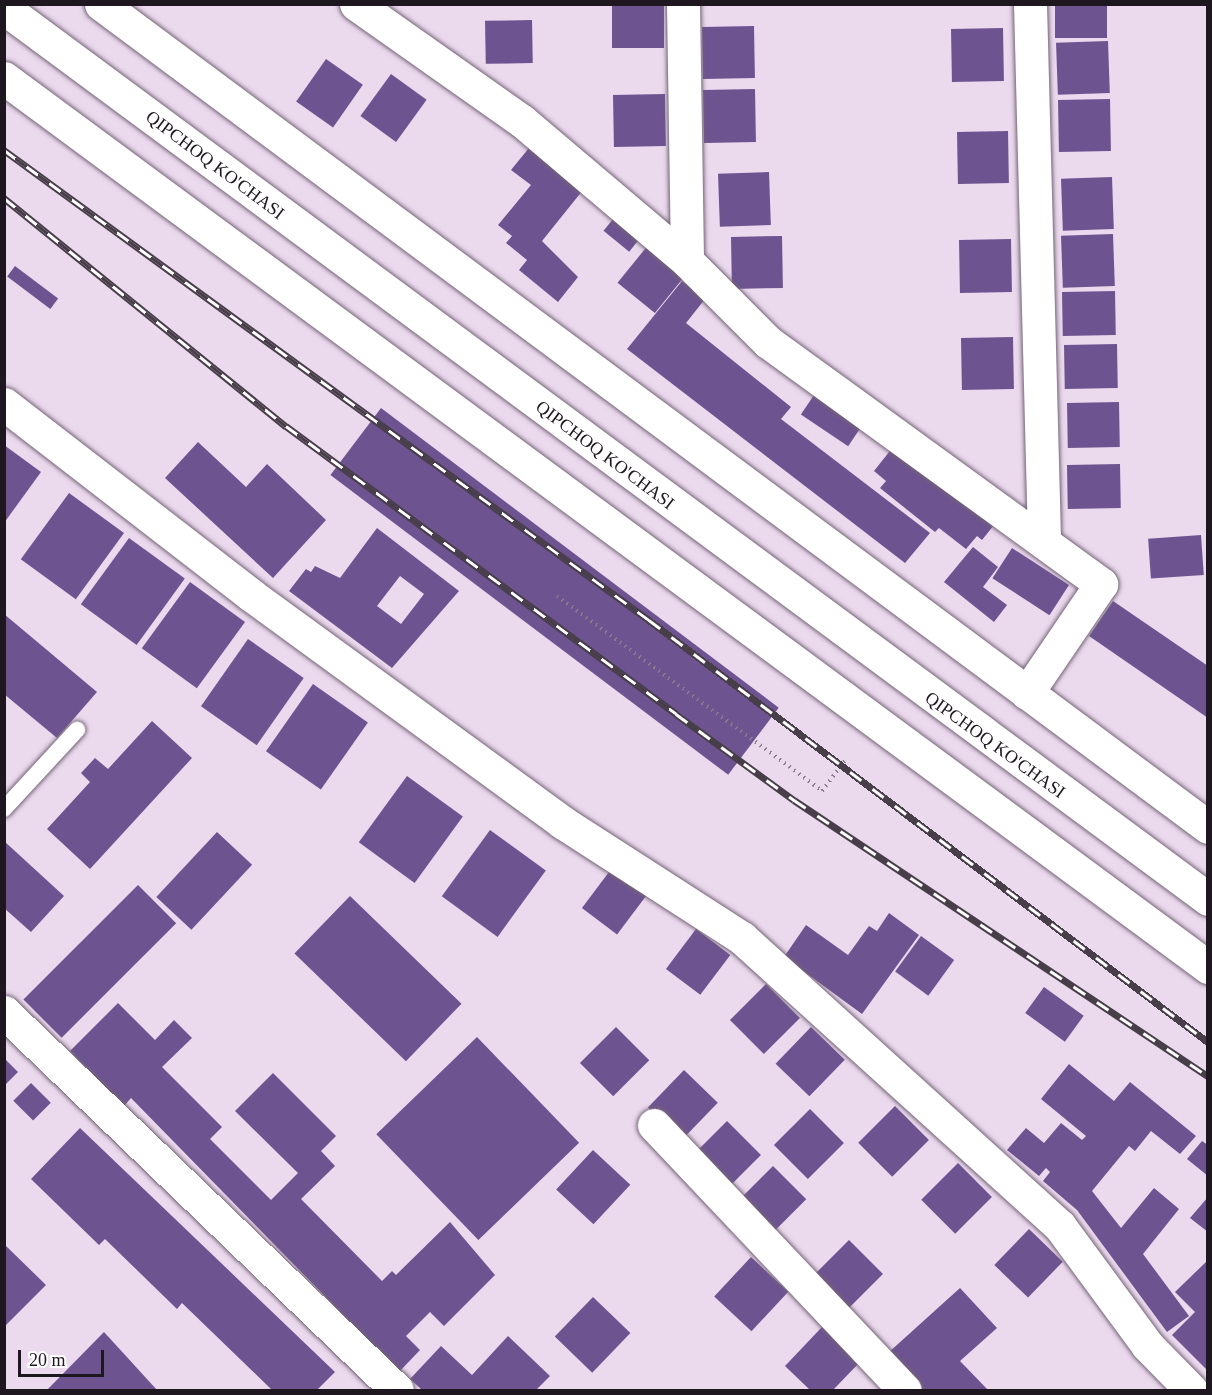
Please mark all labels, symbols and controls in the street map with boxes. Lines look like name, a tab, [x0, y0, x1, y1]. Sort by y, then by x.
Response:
street label: QIPCHOQ KO'CHASI	[142, 106, 288, 224]
street label: QIPCHOQ KO'CHASI	[532, 396, 678, 514]
street label: QIPCHOQ KO'CHASI	[921, 687, 1069, 803]
scale bar	[21, 1338, 106, 1376]
text: 20 m	[29, 1350, 66, 1370]

